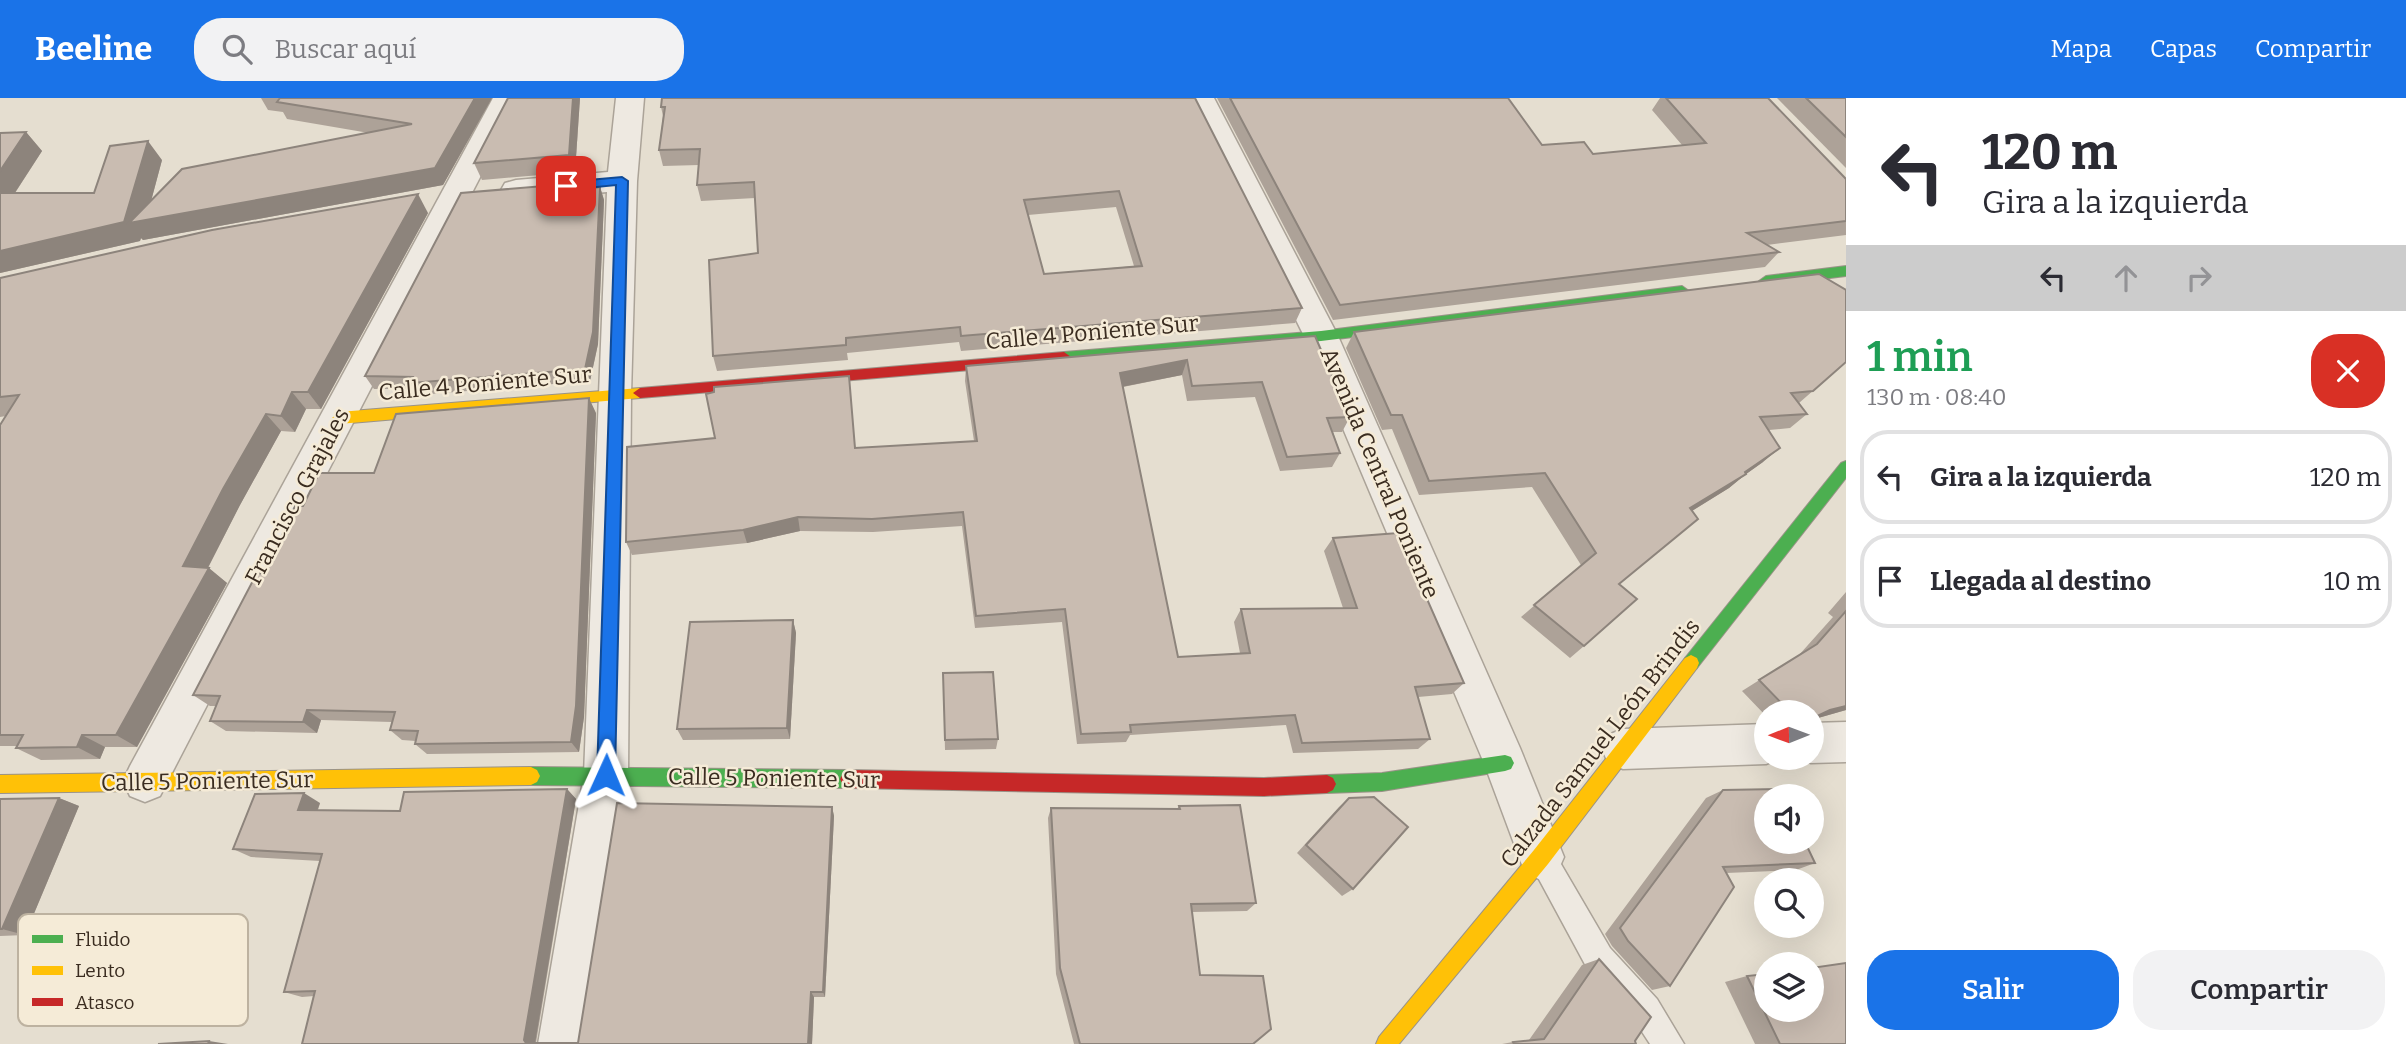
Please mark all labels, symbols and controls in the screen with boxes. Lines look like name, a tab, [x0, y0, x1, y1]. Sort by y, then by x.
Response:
search box	[194, 18, 684, 81]
text: Beeline	[35, 29, 152, 69]
icon: search	[218, 30, 256, 68]
text: Buscar aquí	[274, 34, 416, 65]
text: Mapa	[2050, 35, 2112, 63]
text: Capas	[2150, 35, 2217, 63]
text: Compartir	[2255, 35, 2371, 63]
text: 120 m	[1982, 123, 2117, 182]
icon: left	[1867, 126, 1958, 217]
pin	[536, 156, 596, 216]
icon: arrive	[547, 167, 585, 205]
text: Gira a la izquierda	[1982, 183, 2249, 221]
icon: left	[2034, 259, 2072, 297]
icon: ahead	[2107, 259, 2145, 297]
icon: right	[2180, 259, 2218, 297]
street label: Calle 4 Poniente Sur	[984, 309, 1200, 355]
text: 1 min	[1867, 332, 1973, 382]
button: close	[2311, 334, 2385, 408]
street label: Avenida Central Poniente	[1314, 343, 1446, 603]
street label: Calle 4 Poniente Sur	[377, 360, 593, 406]
text: 130 m · 08:40	[1867, 383, 2006, 411]
street label: Francisco Grajales	[239, 403, 355, 589]
icon: left	[1871, 458, 1909, 496]
text: Gira a la izquierda	[1930, 462, 2152, 493]
text: 120 m	[2310, 462, 2381, 493]
icon: arrive	[1871, 562, 1909, 600]
text: Llegada al destino	[1930, 566, 2151, 597]
text: 10 m	[2324, 566, 2381, 597]
street label: Calzada Samuel León Brindis	[1494, 613, 1706, 873]
north arrow	[1754, 700, 1824, 770]
map controls	[1754, 700, 1824, 1022]
position arrow	[569, 738, 643, 812]
street label: Calle 5 Poniente Sur	[668, 762, 880, 794]
street label: Calle 5 Poniente Sur	[101, 765, 313, 797]
button: sound	[1754, 784, 1824, 854]
button: search	[1754, 868, 1824, 938]
legend	[18, 914, 248, 1026]
text: Fluido	[75, 928, 131, 951]
button: Salir	[1867, 950, 2119, 1030]
button: Compartir	[2133, 950, 2385, 1030]
button: layers	[1754, 952, 1824, 1022]
text: Lento	[75, 959, 125, 982]
text: Atasco	[75, 991, 134, 1014]

